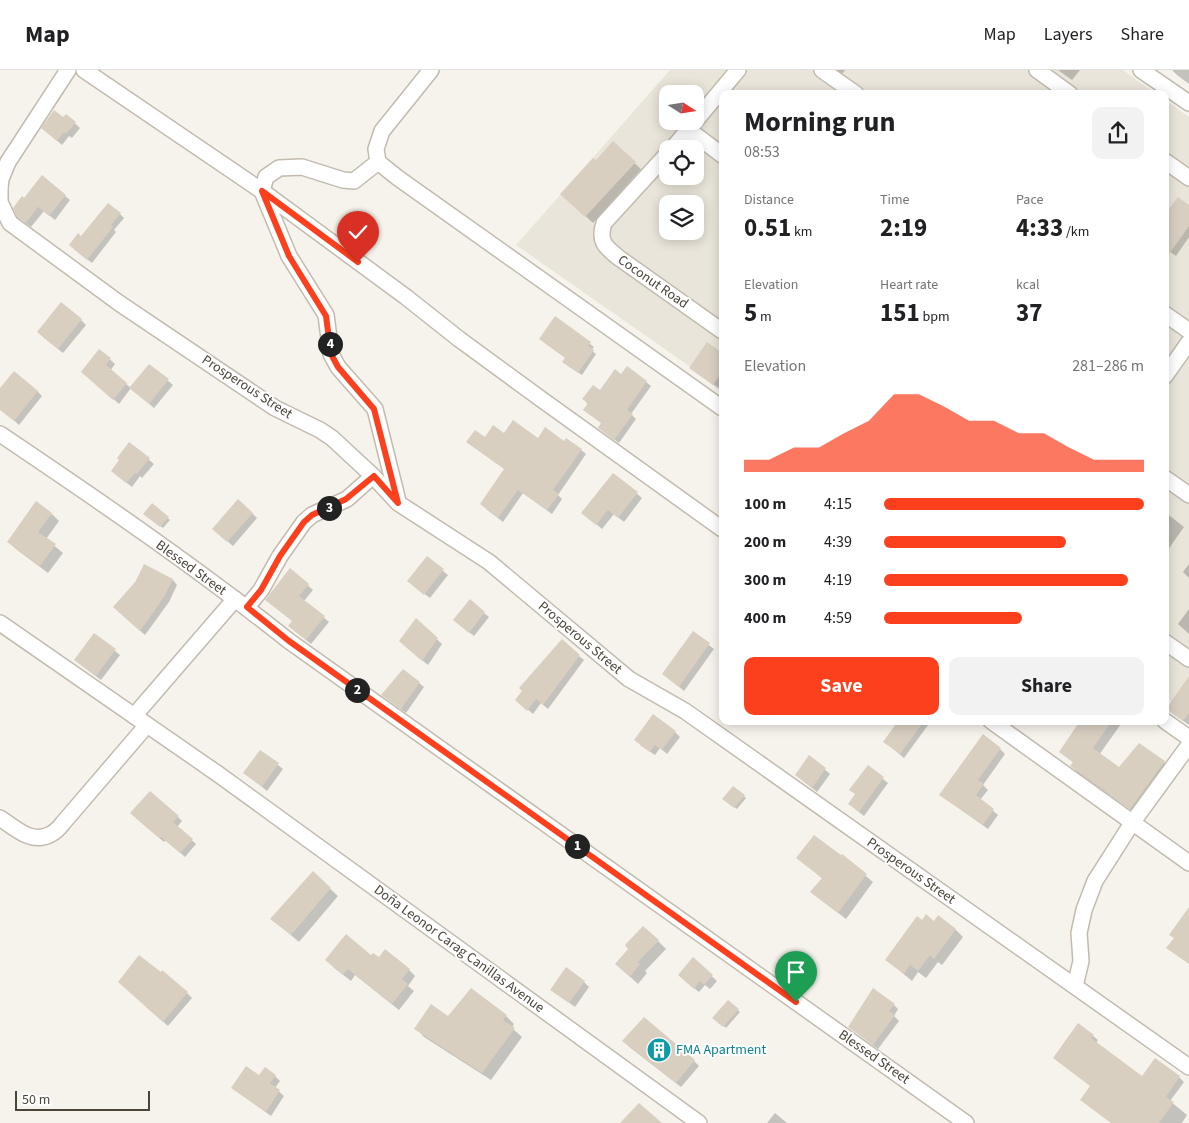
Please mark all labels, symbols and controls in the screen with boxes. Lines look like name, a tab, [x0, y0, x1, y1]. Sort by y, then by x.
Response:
text: Map	[25, 17, 70, 52]
text: Map	[984, 22, 1016, 47]
text: Layers	[1044, 22, 1093, 47]
text: Share	[1121, 22, 1164, 47]
north arrow	[659, 85, 704, 130]
map controls	[659, 85, 704, 240]
text: Morning run	[744, 102, 895, 142]
button: share	[1092, 107, 1144, 159]
button: locate	[659, 140, 704, 185]
text: 08:53	[744, 141, 780, 163]
text: Distance	[744, 190, 794, 210]
text: Time	[880, 190, 910, 210]
text: Pace	[1016, 190, 1043, 210]
button: layers	[659, 195, 704, 240]
text: 0.51	[744, 210, 791, 246]
text: 2:19	[880, 210, 927, 246]
text: 4:33	[1016, 210, 1063, 246]
pin	[337, 211, 379, 262]
icon: check	[344, 218, 372, 246]
text: km	[791, 222, 812, 242]
text: /km	[1063, 222, 1089, 242]
street label: Coconut Road	[614, 250, 692, 314]
text: Elevation	[744, 275, 799, 295]
text: Heart rate	[880, 275, 938, 295]
text: kcal	[1016, 275, 1040, 295]
text: 5	[744, 295, 757, 331]
text: 151	[880, 295, 920, 331]
text: 37	[1016, 295, 1042, 331]
text: m	[757, 307, 772, 327]
text: bpm	[920, 307, 950, 327]
pin: 4	[318, 332, 342, 356]
text: 4	[327, 334, 334, 354]
street label: Prosperous Street	[198, 350, 296, 424]
text: Elevation	[744, 355, 806, 377]
text: 281–286 m	[1072, 355, 1144, 377]
text: 100 m	[744, 493, 786, 515]
text: 4:15	[824, 493, 852, 515]
pin: 3	[316, 496, 342, 520]
text: 3	[326, 498, 333, 518]
text: 200 m	[744, 531, 786, 553]
text: 4:39	[824, 531, 852, 553]
street label: Blessed Street	[152, 535, 231, 601]
text: 300 m	[744, 569, 786, 591]
text: 4:19	[824, 569, 852, 591]
street label: Prosperous Street	[534, 597, 627, 679]
text: 400 m	[744, 607, 786, 629]
text: 4:59	[824, 607, 852, 629]
button: Save	[744, 657, 939, 715]
button: Share	[949, 657, 1144, 715]
pin: 2	[344, 678, 370, 702]
text: 2	[354, 680, 361, 700]
street label: Prosperous Street	[862, 833, 960, 909]
pin: 1	[564, 834, 590, 858]
text: 1	[574, 836, 581, 856]
street label: Doña Leonor Carag Canillas Avenue	[370, 880, 548, 1018]
pin	[775, 951, 817, 1002]
icon: arrive	[782, 958, 810, 986]
street label: Blessed Street	[834, 1025, 914, 1089]
building icon: FMA Apartment	[646, 1037, 672, 1063]
place label: FMA Apartment	[676, 1040, 767, 1060]
scale bar	[15, 1088, 150, 1111]
text: 50 m	[22, 1090, 50, 1110]

